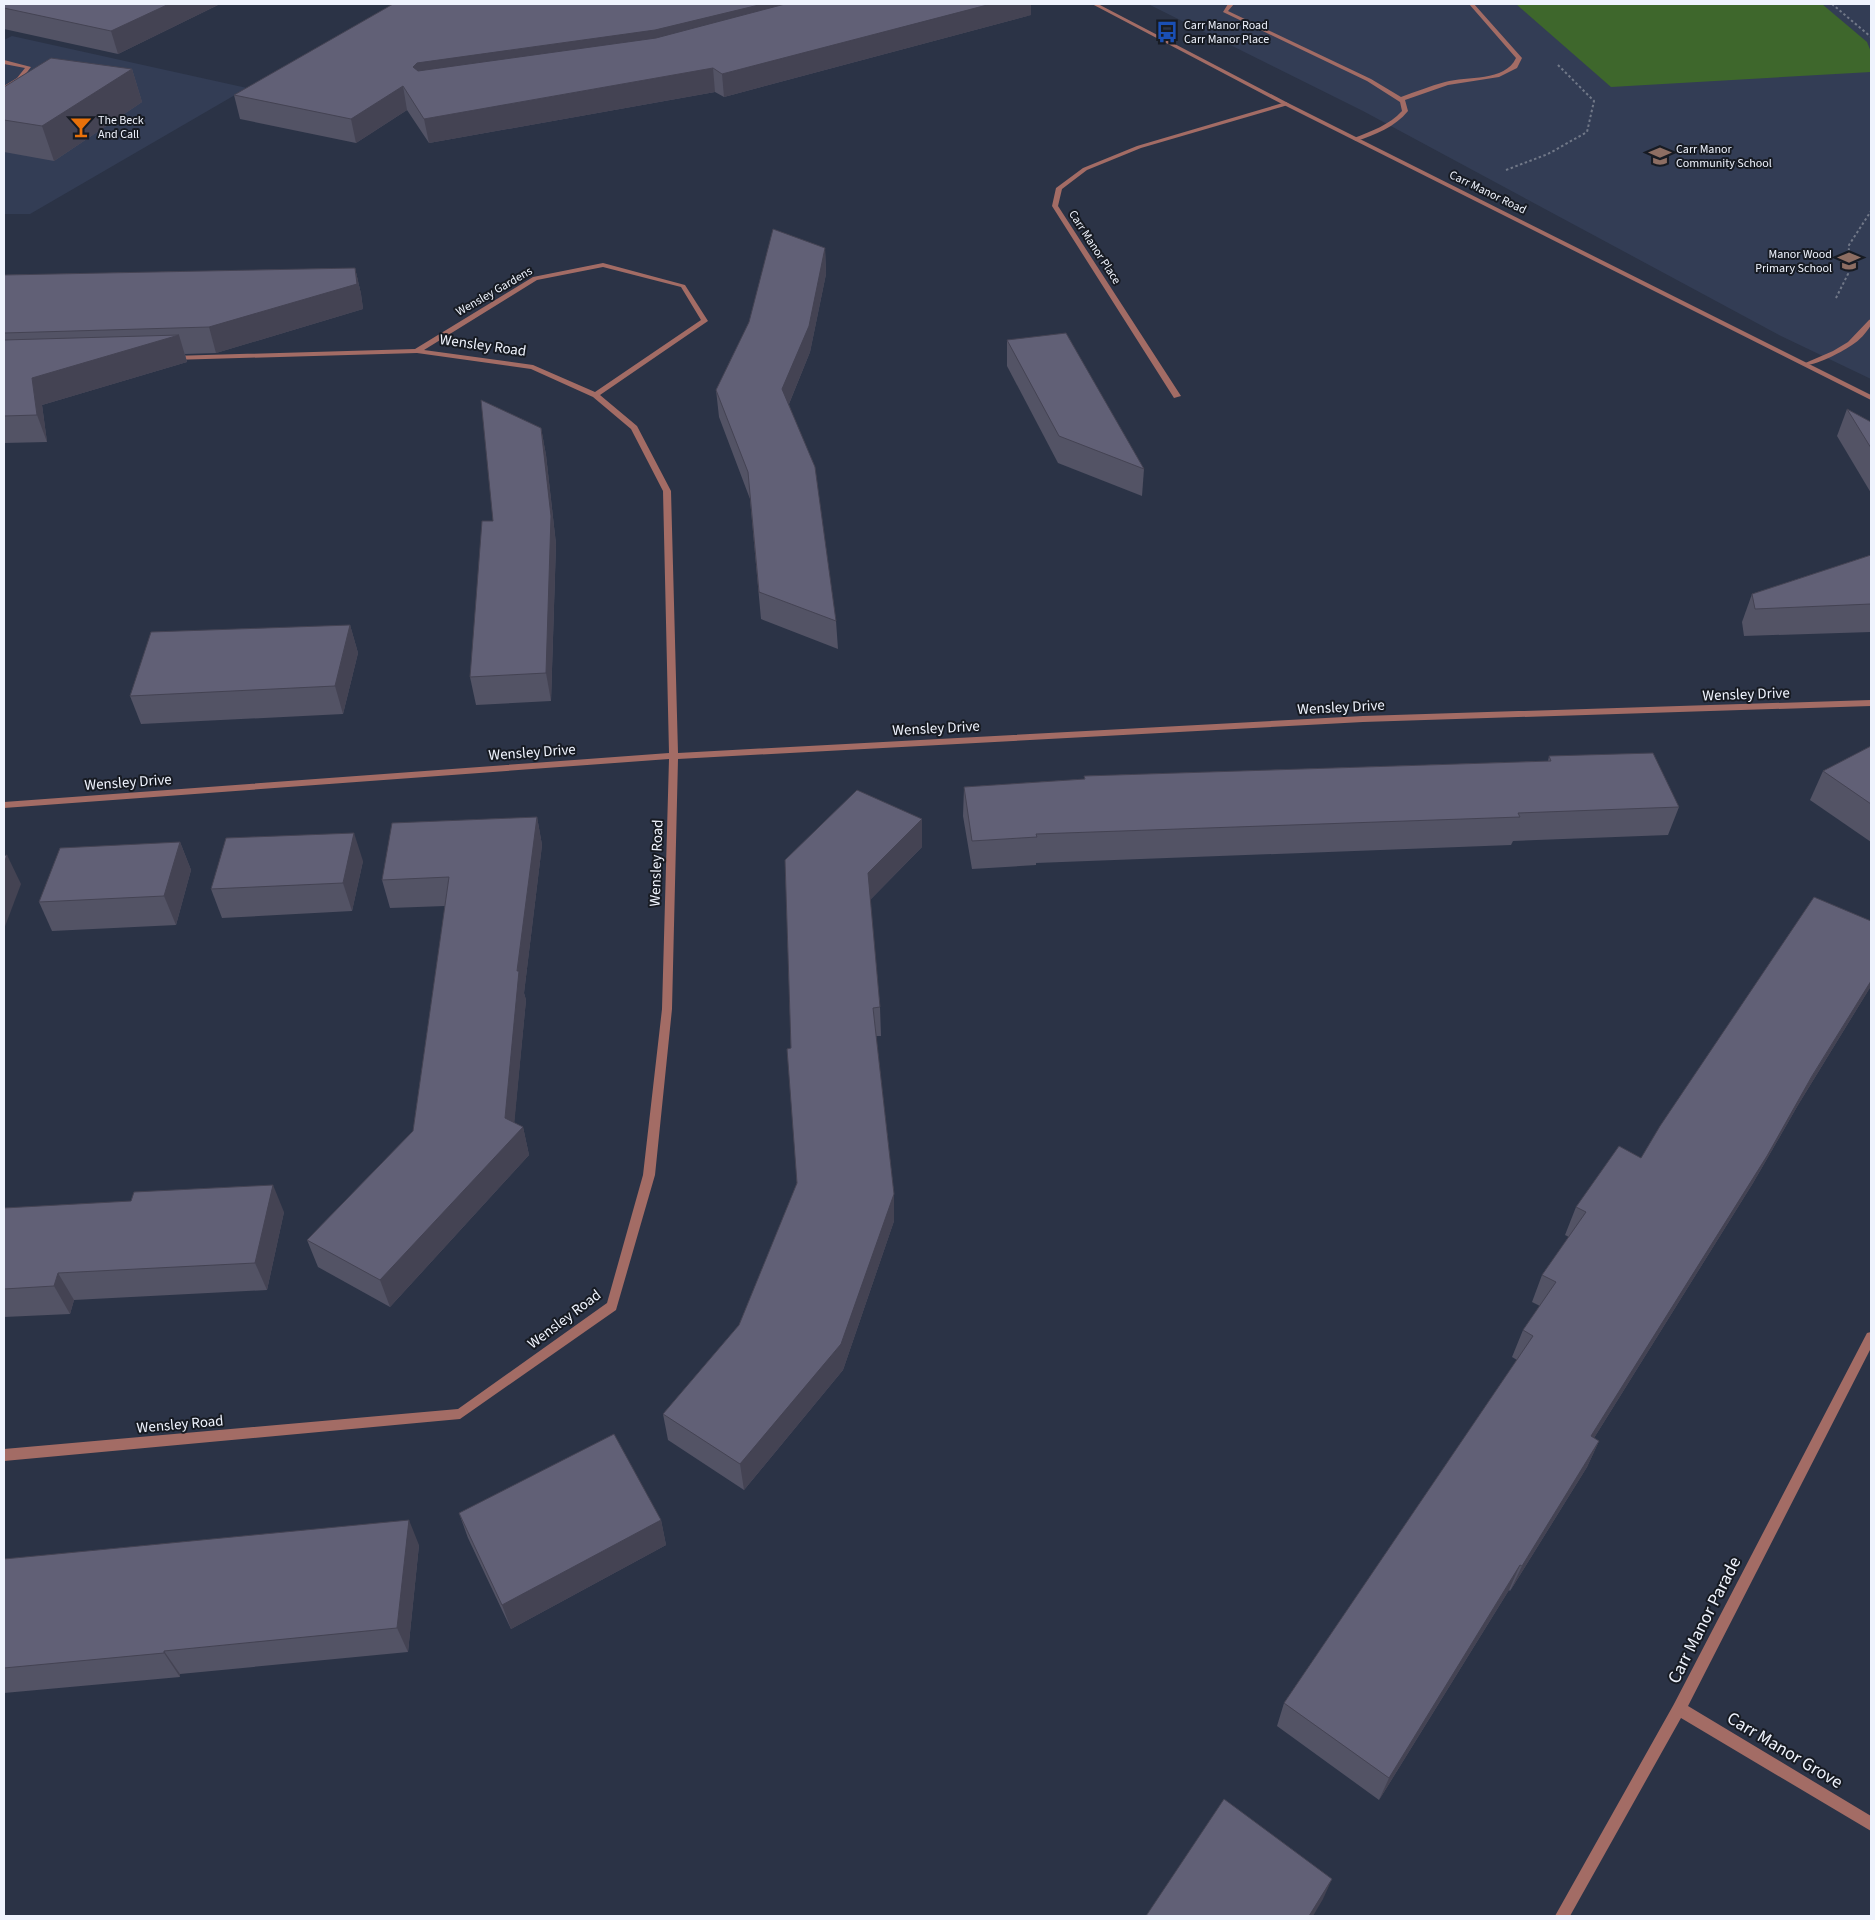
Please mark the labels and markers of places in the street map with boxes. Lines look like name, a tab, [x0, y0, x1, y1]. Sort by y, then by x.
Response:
place label: Carr Manor Road Carr Manor Place	[1184, 17, 1269, 48]
bus stop icon: Carr Manor Road Carr Manor Place	[1154, 19, 1180, 45]
place label: The Beck And Call	[98, 112, 144, 143]
bar icon: The Beck And Call	[68, 114, 94, 140]
place label: Carr Manor Community School	[1676, 141, 1772, 172]
school or university icon: Carr Manor Community School	[1647, 143, 1673, 169]
place label: Manor Wood Primary School	[1755, 246, 1832, 277]
school or university icon: Manor Wood Primary School	[1836, 248, 1862, 274]

